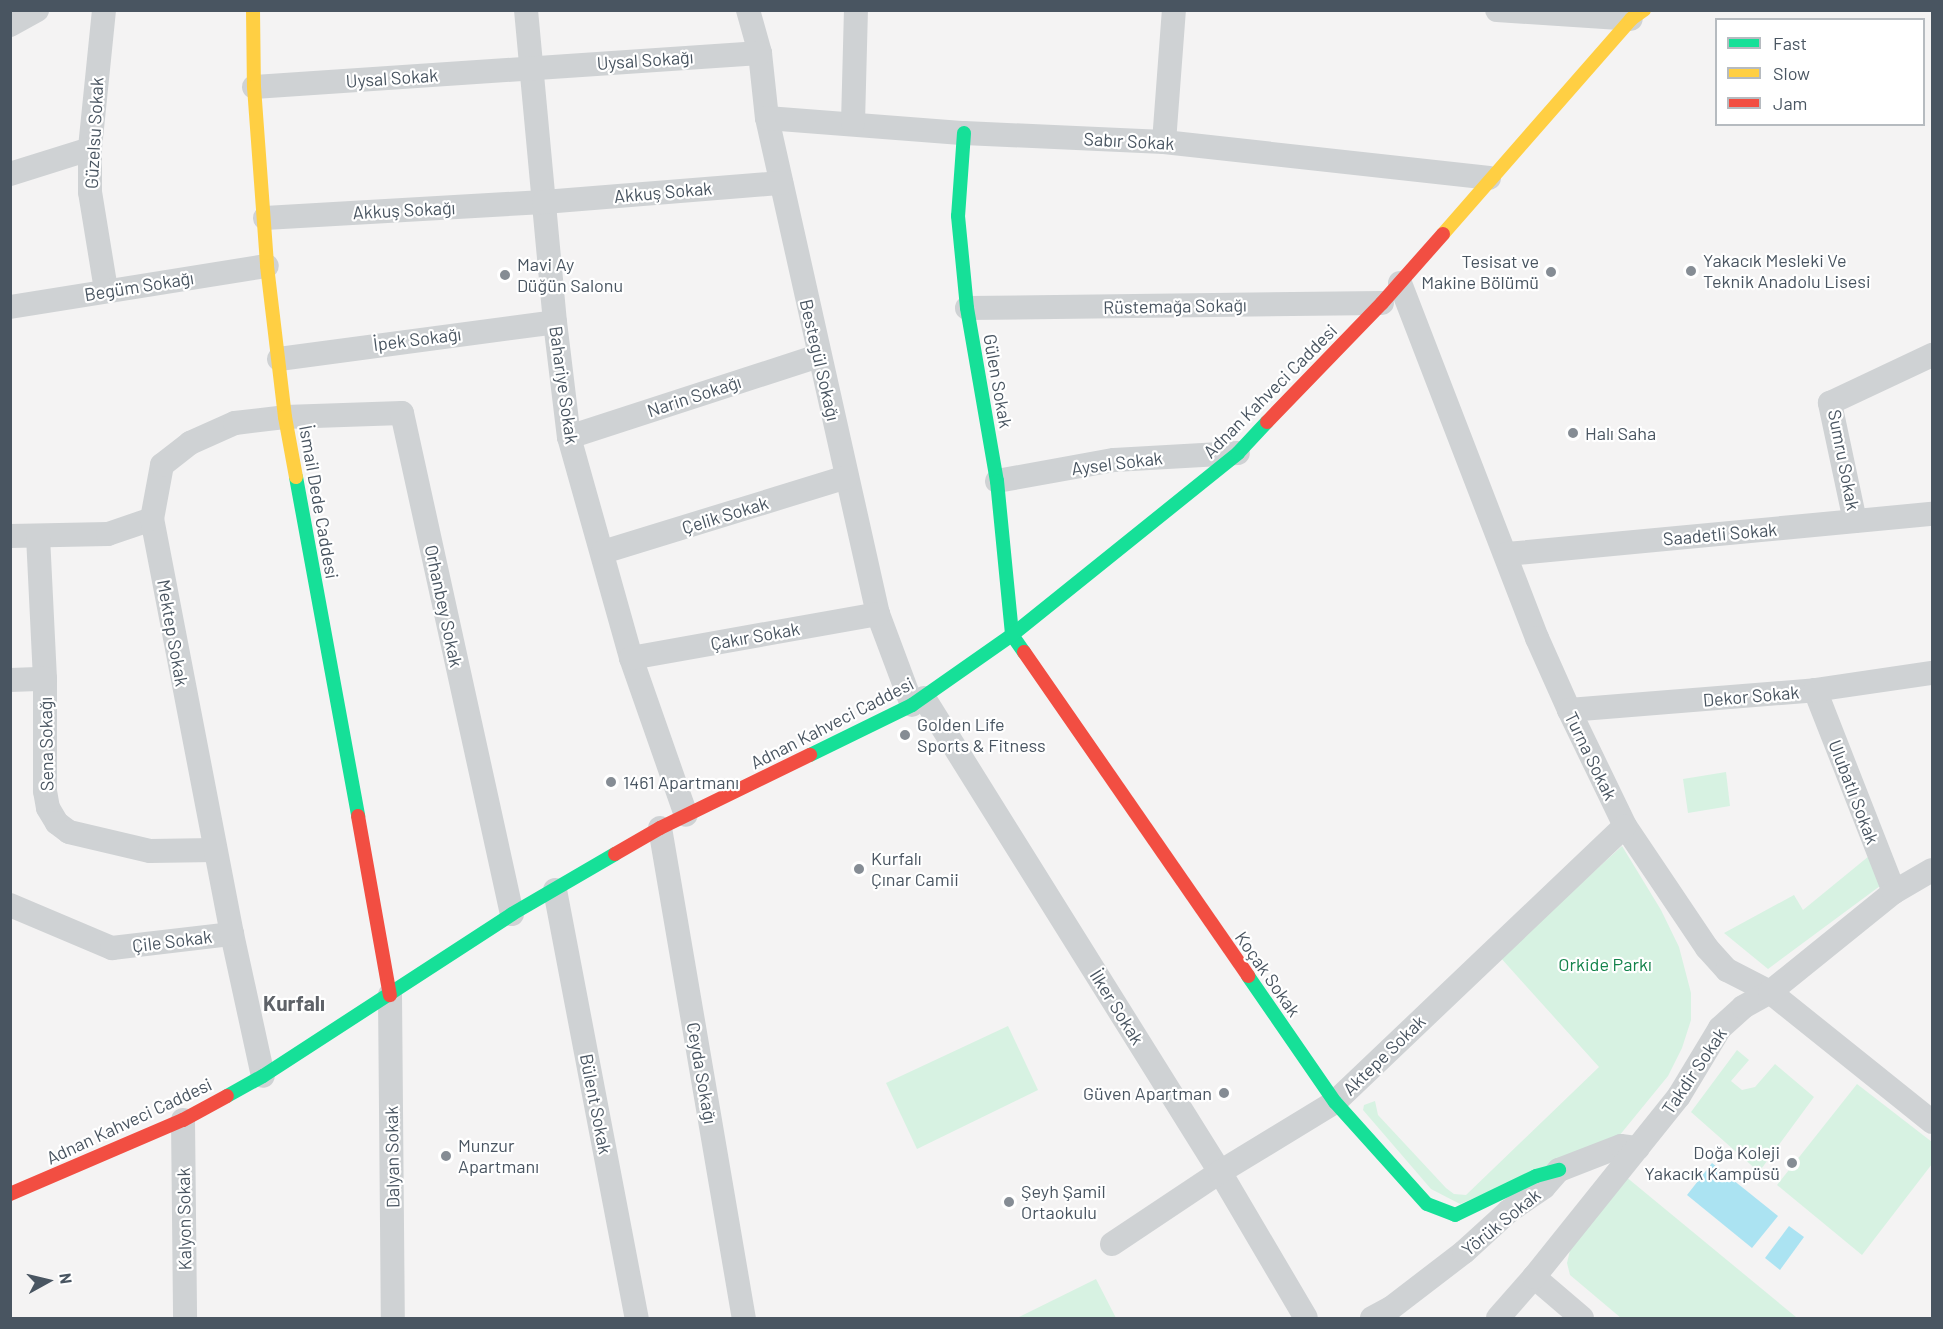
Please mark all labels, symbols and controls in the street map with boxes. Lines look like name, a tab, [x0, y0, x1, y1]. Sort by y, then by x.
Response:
legend	[1715, 18, 1925, 126]
text: Fast	[1773, 32, 1807, 54]
street label: Uysal Sokağı	[596, 46, 694, 74]
text: Slow	[1773, 62, 1810, 84]
street label: Uysal Sokak	[345, 64, 439, 92]
street label: Güzelsu Sokak	[80, 77, 108, 189]
text: Jam	[1773, 92, 1807, 114]
street label: Sabır Sokak	[1083, 128, 1175, 154]
street label: Akkuş Sokak	[613, 177, 713, 207]
street label: Akkuş Sokağı	[352, 197, 456, 223]
place label: Yakacık Mesleki Ve Teknik Anadolu Lisesi	[1703, 250, 1871, 292]
place label: Tesisat ve Makine Bölümü	[1421, 251, 1539, 294]
place label: Mavi Ay Düğün Salonu	[517, 254, 623, 296]
marker: Yakacık Mesleki Ve Teknik Anadolu Lisesi	[1684, 264, 1698, 278]
marker: Tesisat ve Makine Bölümü	[1544, 265, 1558, 279]
street label: Begüm Sokağı	[83, 267, 195, 305]
marker: Mavi Ay Düğün Salonu	[498, 268, 512, 282]
street label: Rüstemağa Sokağı	[1103, 294, 1247, 318]
street label: Bestegül Sokağı	[796, 297, 844, 423]
street label: Adnan Kahveci Caddesi	[1199, 320, 1341, 462]
street label: İpek Sokağı	[372, 323, 462, 355]
street label: Bahariye Sokak	[545, 325, 583, 445]
street label: Gülen Sokak	[979, 332, 1017, 430]
street label: Narin Sokağı	[644, 371, 744, 421]
street label: Sumru Sokak	[1824, 408, 1864, 512]
place label: Halı Saha	[1585, 422, 1656, 444]
street label: İsmail Dede Caddesi	[295, 423, 343, 581]
marker: Halı Saha	[1566, 426, 1580, 440]
street label: Aysel Sokak	[1070, 447, 1164, 479]
street label: Çelik Sokak	[679, 492, 771, 538]
street label: Saadetli Sokak	[1662, 518, 1778, 550]
street label: Orhanbey Sokak	[420, 543, 468, 669]
street label: Mektep Sokak	[153, 578, 193, 688]
street label: Çakır Sokak	[709, 618, 801, 654]
street label: Adnan Kahveci Caddesi	[747, 672, 917, 774]
street label: Dekor Sokak	[1702, 681, 1800, 711]
street label: Sena Sokağı	[34, 697, 58, 791]
street label: Turna Sokak	[1560, 708, 1622, 804]
place label: Golden Life Sports & Fitness	[917, 714, 1046, 756]
marker: Golden Life Sports & Fitness	[898, 728, 912, 742]
street label: Ulubatlı Sokak	[1824, 737, 1884, 847]
place label: 1461 Apartmanı	[623, 771, 739, 793]
marker: 1461 Apartmanı	[604, 775, 618, 789]
place label: Kurfalı Çınar Camii	[871, 848, 959, 890]
marker: Kurfalı Çınar Camii	[852, 862, 866, 876]
street label: Çile Sokak	[131, 925, 213, 957]
street label: Koçak Sokak	[1231, 927, 1305, 1021]
park label: Orkide Parkı	[1558, 953, 1652, 975]
street label: İlker Sokak	[1085, 965, 1149, 1049]
district label: Kurfalı	[263, 990, 325, 1016]
street label: Aktepe Sokak	[1338, 1010, 1430, 1100]
street label: Ceyda Sokağı	[682, 1021, 722, 1125]
street label: Takdir Sokak	[1657, 1024, 1731, 1118]
street label: Bülent Sokak	[576, 1052, 616, 1156]
street label: Adnan Kahveci Caddesi	[43, 1073, 215, 1169]
place label: Güven Apartman	[1083, 1082, 1212, 1104]
marker: Güven Apartman	[1217, 1086, 1231, 1100]
street label: Dalyan Sokak	[380, 1106, 404, 1208]
place label: Munzur Apartmanı	[458, 1135, 539, 1178]
place label: Doğa Koleji Yakacık Kampüsü	[1644, 1142, 1780, 1184]
marker: Munzur Apartmanı	[439, 1149, 453, 1163]
marker: Doğa Koleji Yakacık Kampüsü	[1785, 1156, 1799, 1170]
street label: Kalyon Sokak	[172, 1167, 196, 1271]
place label: Şeyh Şamil Ortaokulu	[1021, 1181, 1106, 1224]
street label: Yörük Sokak	[1457, 1184, 1545, 1260]
marker: Şeyh Şamil Ortaokulu	[1002, 1195, 1016, 1209]
north arrow	[18, 1251, 78, 1311]
text: N	[56, 1272, 76, 1285]

